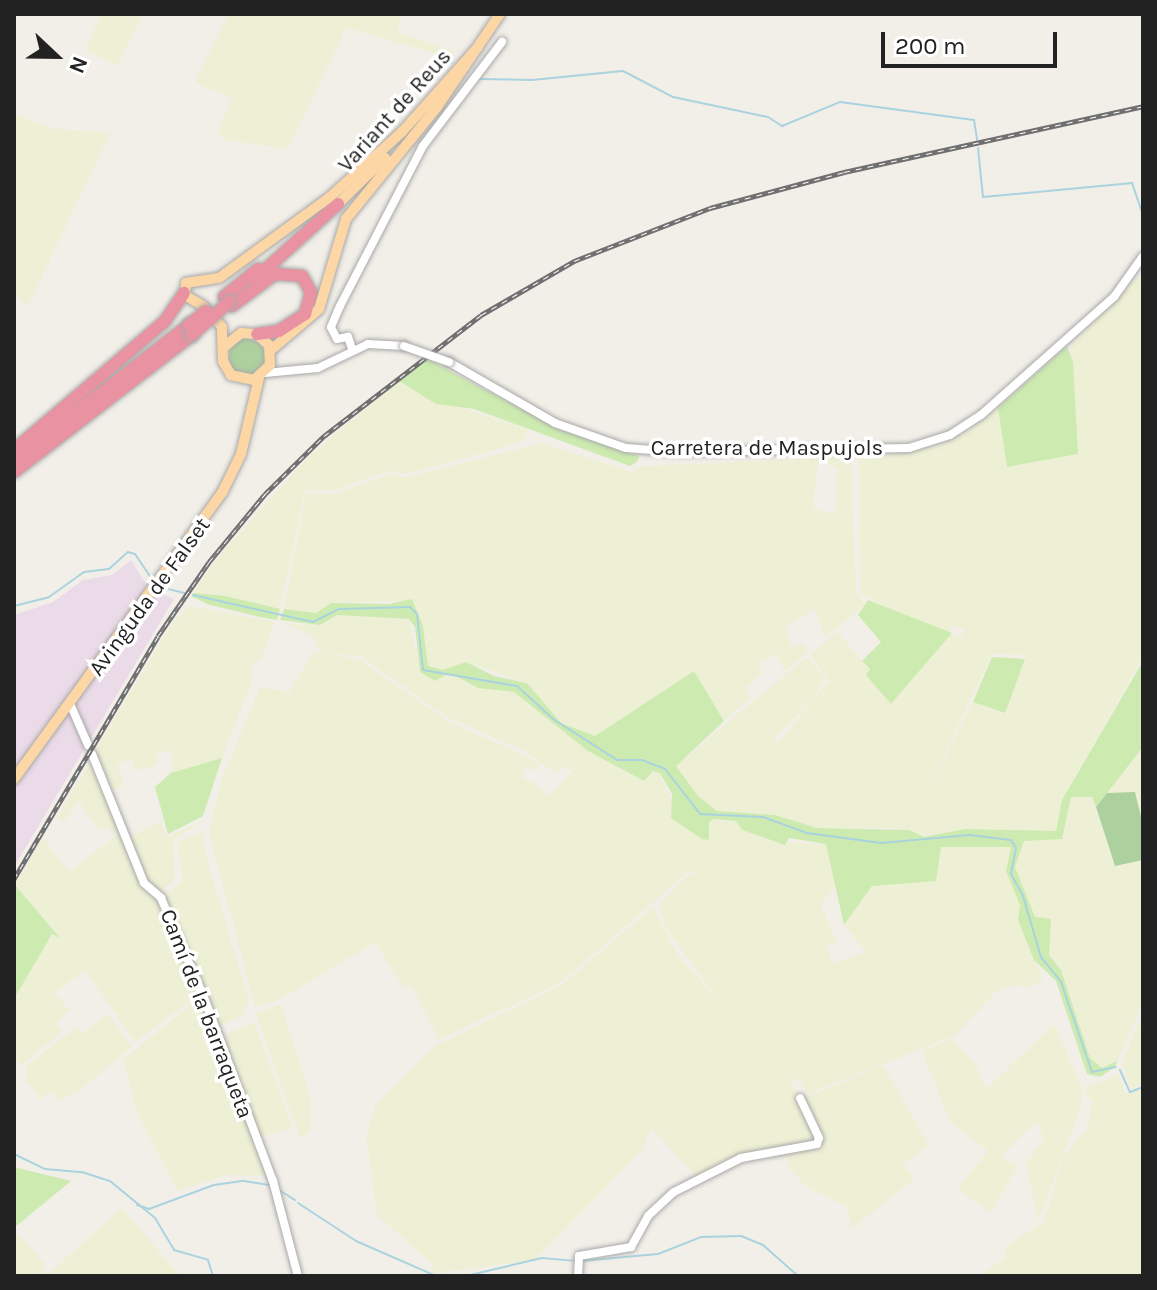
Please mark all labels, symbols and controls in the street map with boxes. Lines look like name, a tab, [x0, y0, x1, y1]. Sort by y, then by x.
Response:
north arrow	[16, 16, 96, 96]
scale bar	[885, 16, 1061, 66]
text: 200 m	[895, 32, 966, 60]
street label: Variant de Reus	[333, 44, 457, 178]
text: N	[63, 53, 93, 77]
street label: Carretera de Maspujols	[651, 436, 883, 462]
street label: Avinguda de Falset	[84, 513, 216, 681]
street label: Camí de la barraqueta	[154, 906, 258, 1122]

